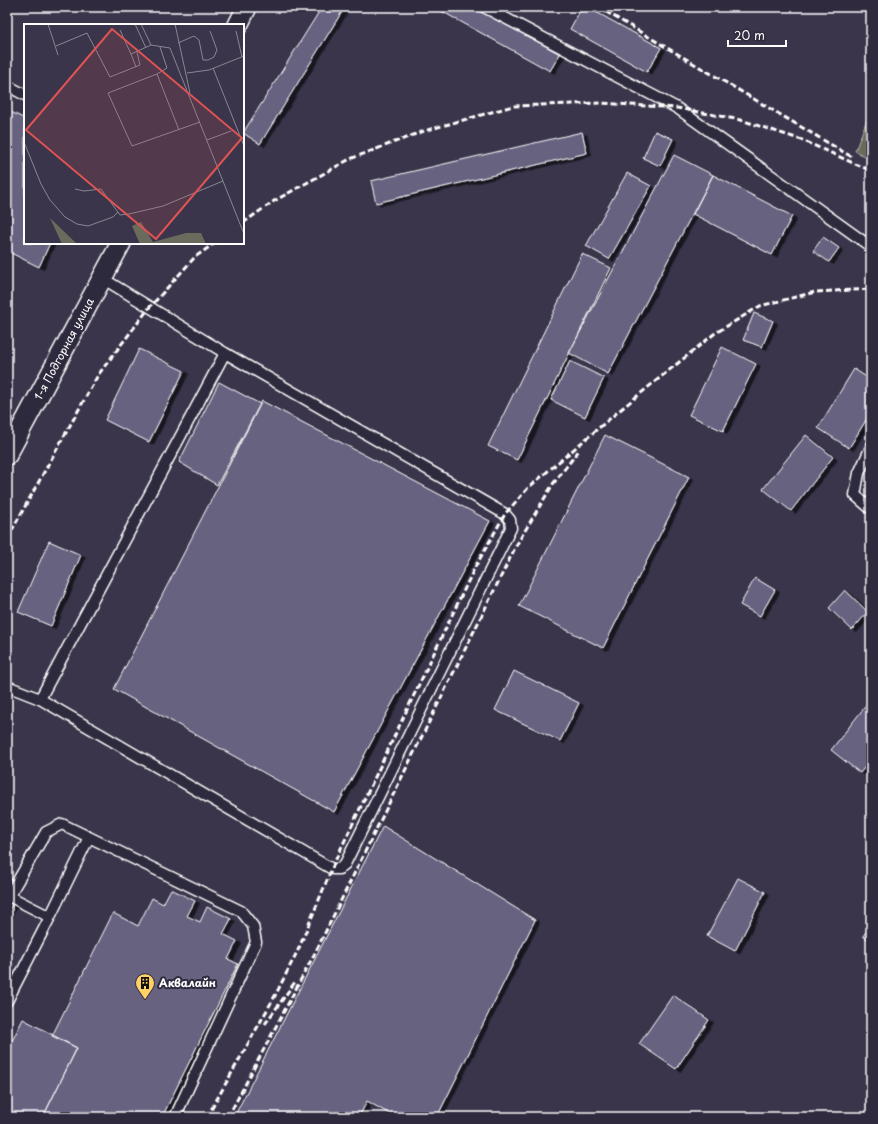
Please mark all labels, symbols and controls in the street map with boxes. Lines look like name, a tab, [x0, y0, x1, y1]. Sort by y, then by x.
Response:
scale bar	[728, 22, 786, 48]
inset map	[24, 24, 244, 244]
text: 20 m	[734, 26, 765, 44]
street label: 1-я Подгорная улица	[29, 294, 98, 403]
building icon: Аквалайн	[134, 972, 156, 1000]
place label: Аквалайн	[159, 974, 216, 991]

